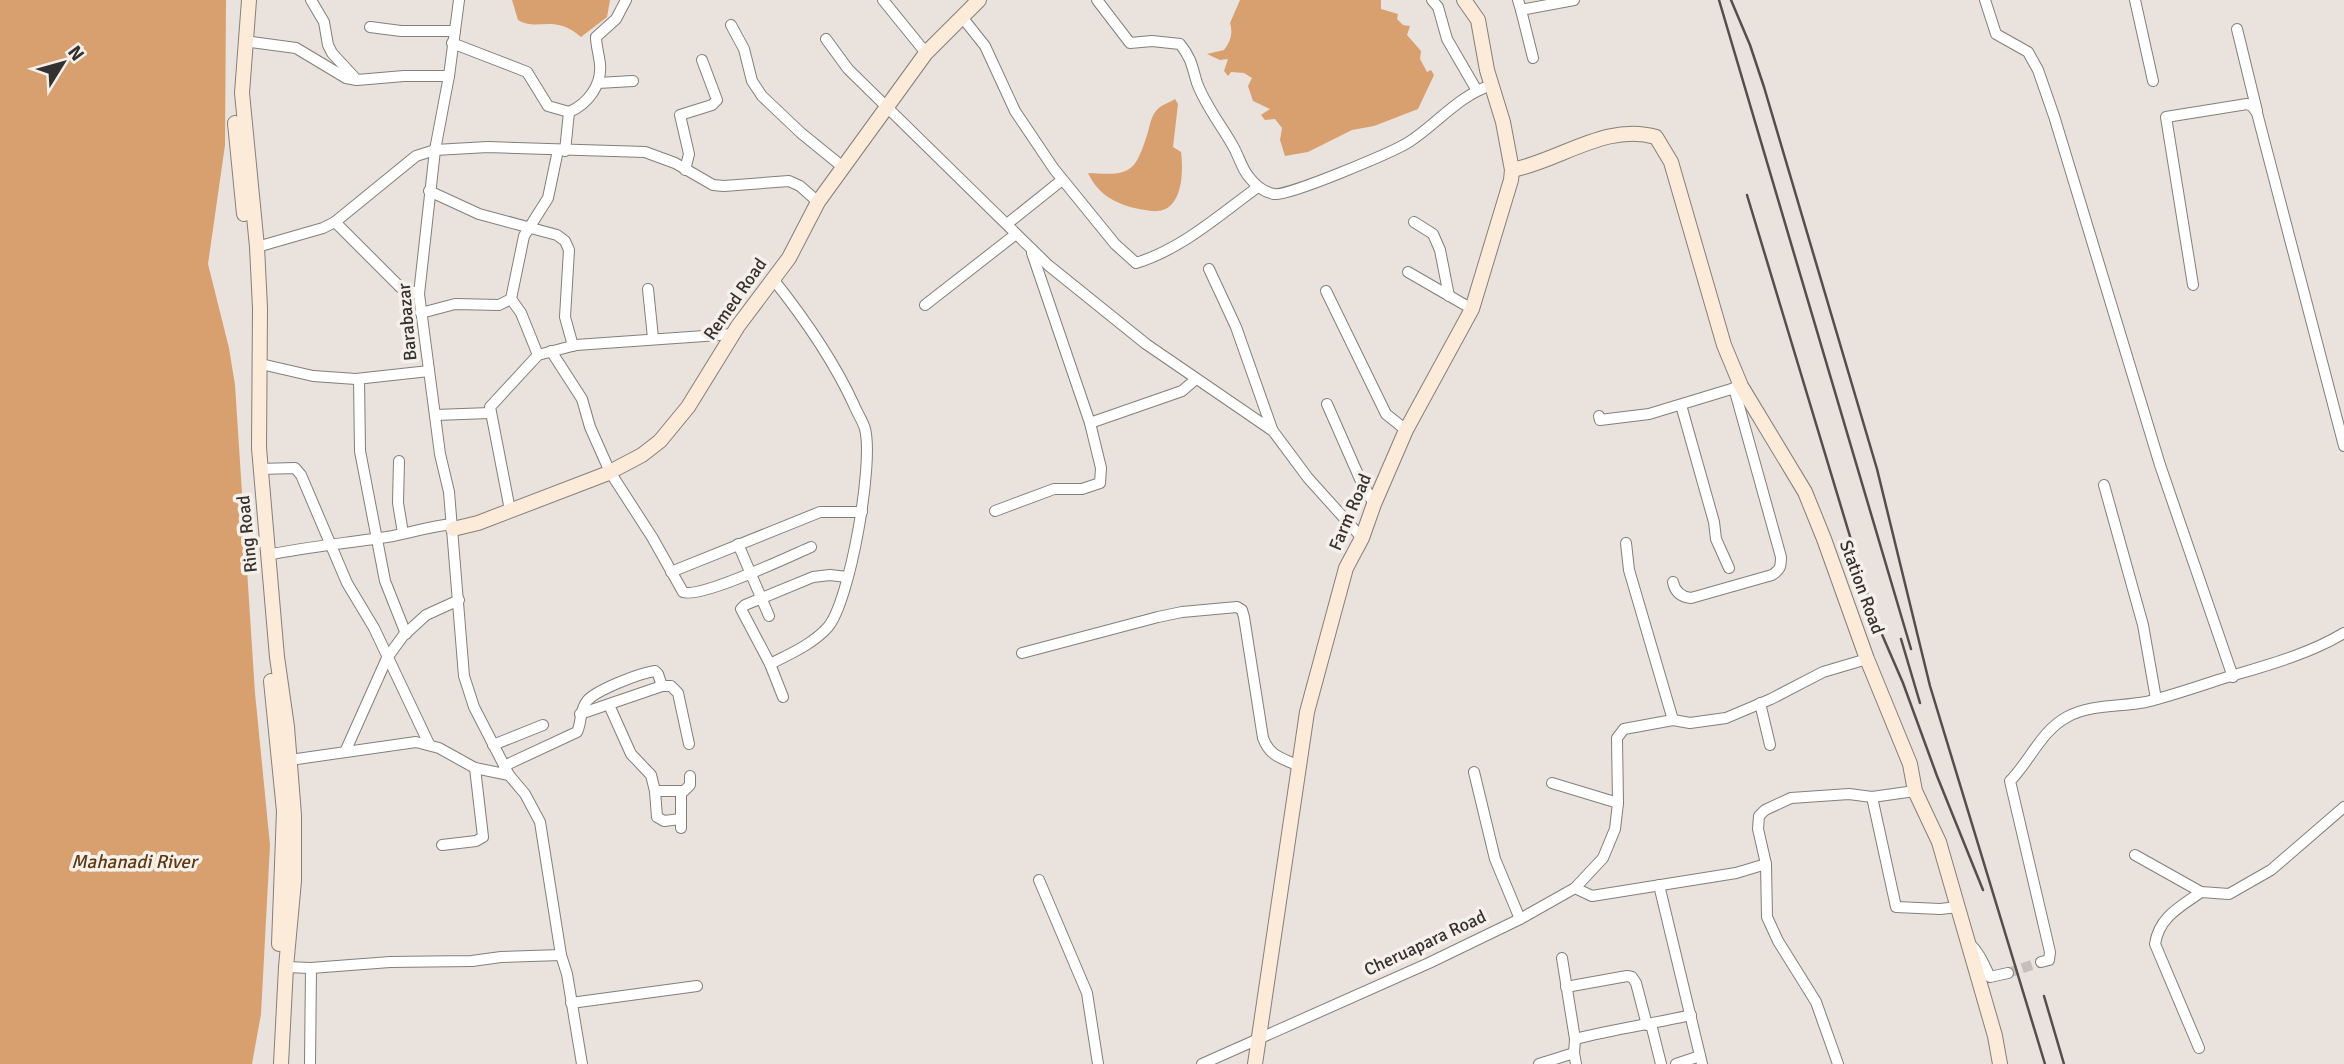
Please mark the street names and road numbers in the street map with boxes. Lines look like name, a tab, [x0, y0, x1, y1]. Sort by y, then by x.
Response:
street label: Remed Road	[699, 254, 771, 344]
street label: Barabazar	[393, 282, 421, 362]
street label: Farm Road	[1324, 470, 1376, 554]
street label: Ring Road	[232, 494, 262, 574]
street label: Station Road	[1835, 537, 1889, 637]
street label: Cheruapara Road	[1361, 905, 1489, 981]

